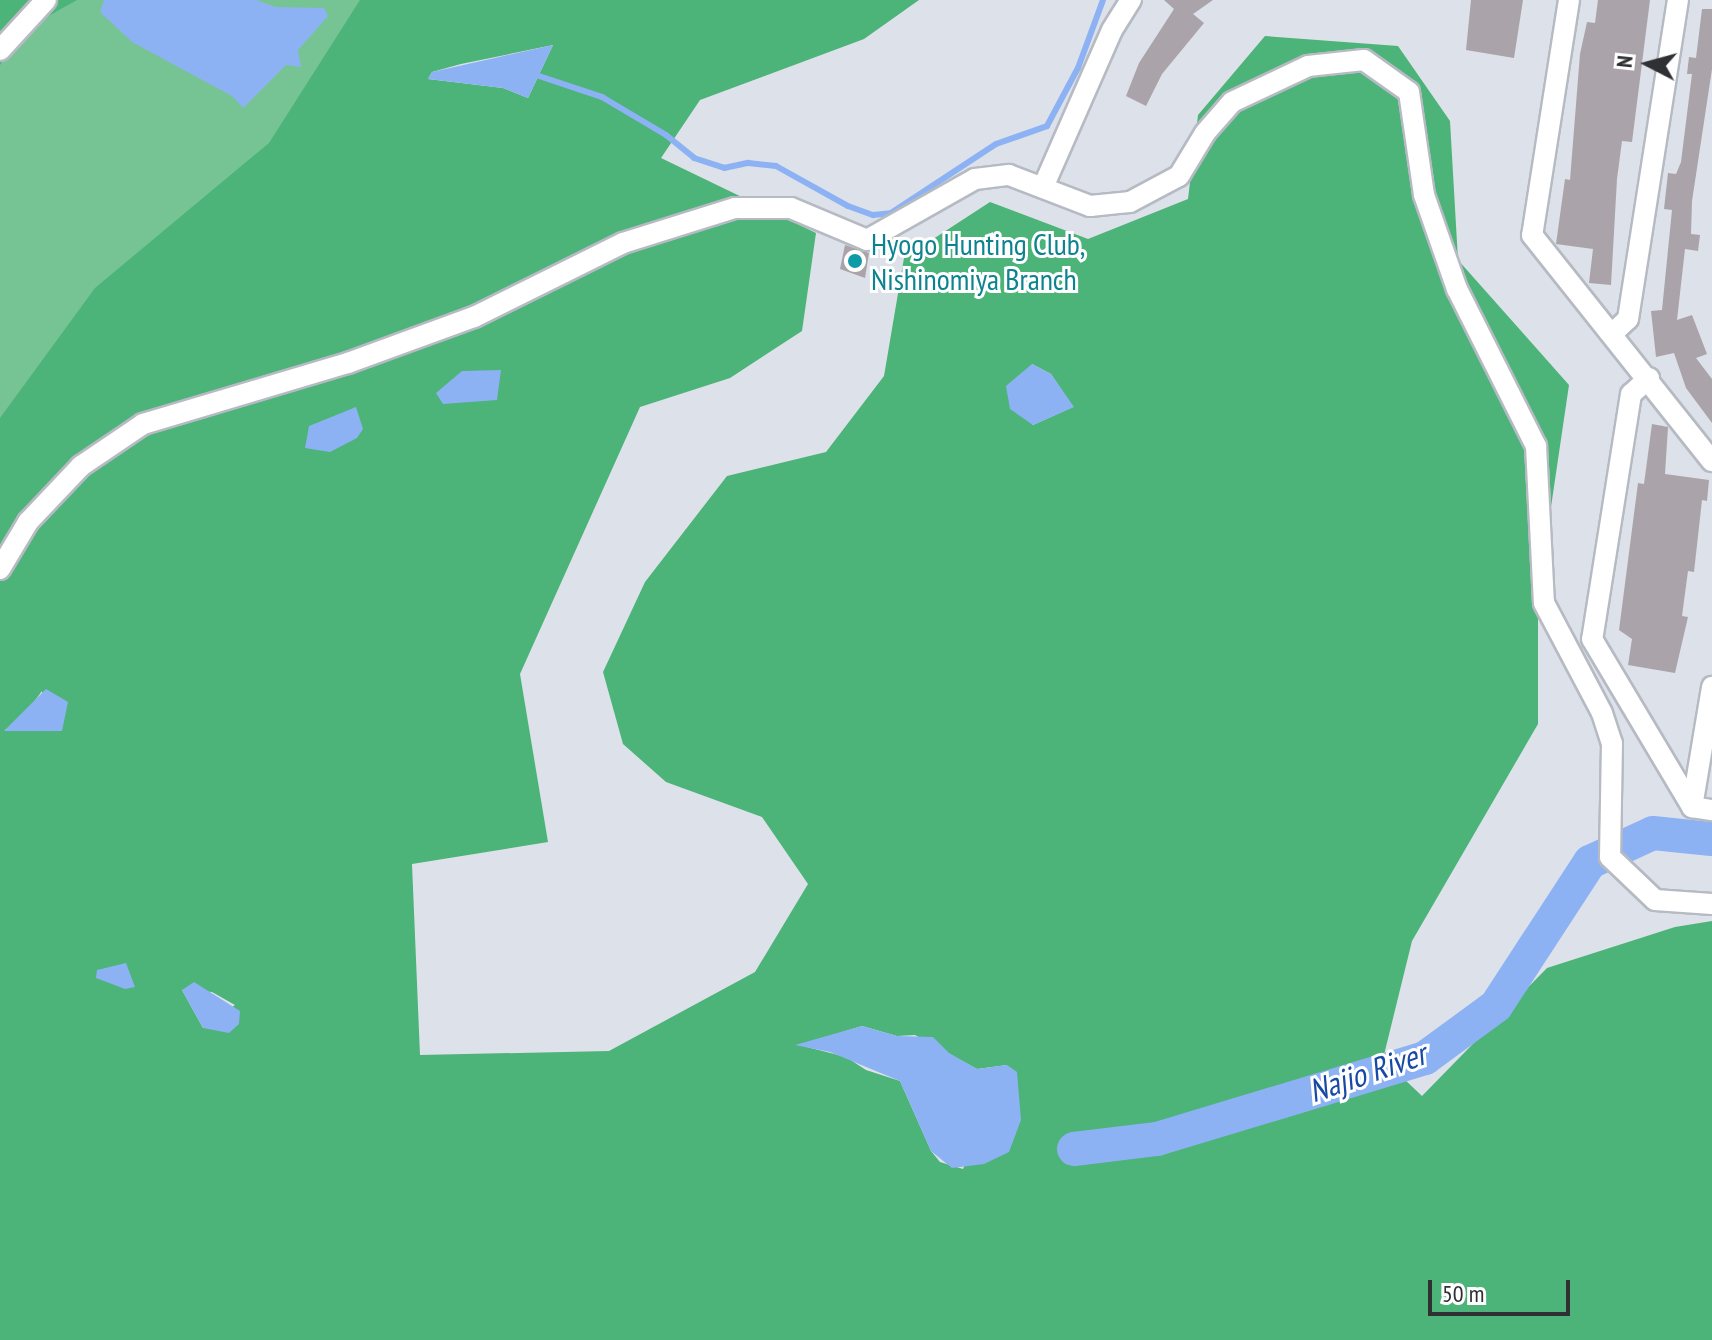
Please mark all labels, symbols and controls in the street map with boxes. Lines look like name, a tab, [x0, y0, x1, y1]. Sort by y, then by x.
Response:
north arrow	[1608, 24, 1688, 104]
text: N	[1610, 54, 1639, 69]
place label: Hyogo Hunting Club, Nishinomiya Branch	[871, 226, 1085, 296]
marker: Hyogo Hunting Club, Nishinomiya Branch	[846, 252, 864, 270]
water label: Najio River	[1303, 1034, 1431, 1110]
scale bar	[1432, 1264, 1574, 1314]
text: 50 m	[1442, 1278, 1484, 1309]

